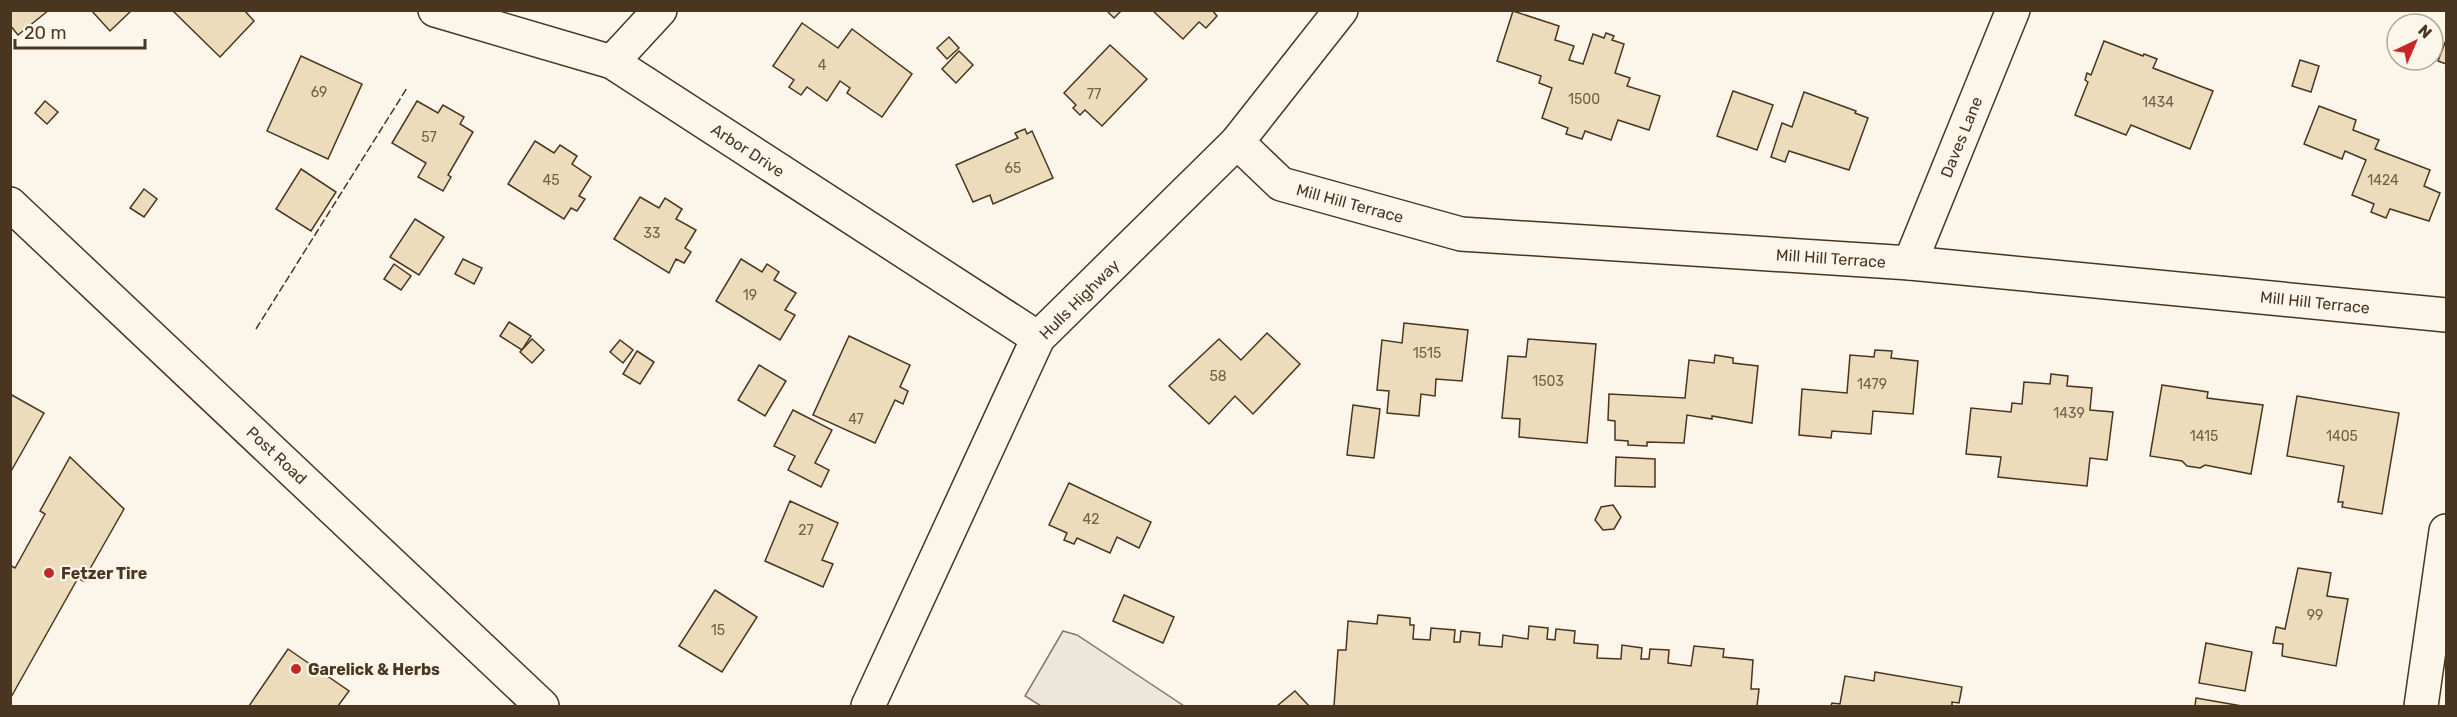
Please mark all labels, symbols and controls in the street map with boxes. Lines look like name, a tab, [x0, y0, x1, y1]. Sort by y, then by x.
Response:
scale bar	[15, 12, 146, 50]
north arrow	[2385, 12, 2445, 72]
text: N	[2414, 21, 2436, 42]
text: 20 m	[24, 22, 66, 44]
house number: 4	[818, 57, 827, 74]
house number: 69	[311, 84, 327, 101]
house number: 77	[1087, 86, 1101, 103]
house number: 1500	[1568, 91, 1600, 108]
street label: Daves Lane	[1937, 94, 1986, 181]
house number: 1434	[2142, 94, 2174, 111]
street label: Arbor Drive	[707, 120, 788, 181]
house number: 57	[421, 129, 437, 146]
house number: 65	[1005, 160, 1021, 177]
house number: 45	[542, 172, 560, 189]
house number: 1424	[2367, 172, 2399, 189]
street label: Mill Hill Terrace	[1294, 180, 1406, 227]
house number: 33	[644, 225, 660, 242]
street label: Mill Hill Terrace	[1775, 245, 1887, 272]
street label: Hulls Highway	[1035, 255, 1123, 343]
house number: 19	[743, 287, 757, 304]
street label: Mill Hill Terrace	[2259, 287, 2371, 318]
house number: 1515	[1413, 345, 1441, 362]
house number: 58	[1209, 368, 1227, 385]
house number: 1503	[1532, 373, 1564, 390]
house number: 1479	[1857, 376, 1887, 393]
house number: 1439	[2053, 405, 2085, 422]
house number: 47	[848, 411, 864, 428]
street label: Post Road	[243, 423, 311, 488]
house number: 1415	[2190, 428, 2218, 445]
house number: 1405	[2326, 428, 2358, 445]
house number: 42	[1083, 511, 1099, 528]
house number: 27	[798, 522, 814, 539]
place label: Fetzer Tire	[61, 564, 147, 583]
marker: Fetzer Tire	[42, 566, 56, 580]
house number: 99	[2307, 607, 2323, 624]
house number: 15	[711, 622, 725, 639]
place label: Garelick & Herbs	[308, 660, 440, 679]
marker: Garelick & Herbs	[289, 662, 303, 676]

